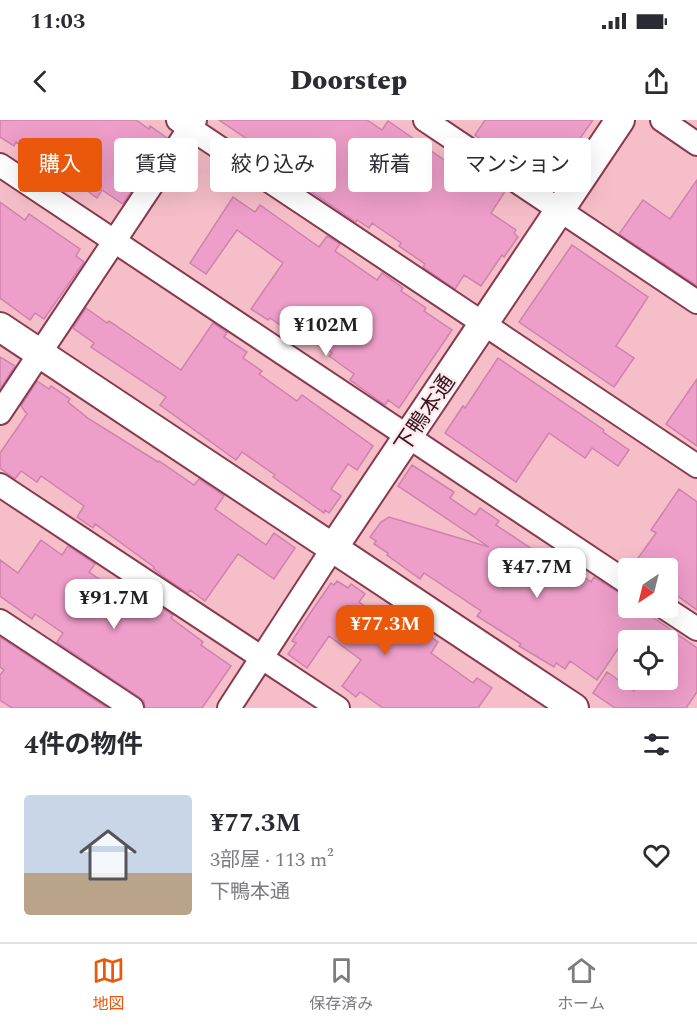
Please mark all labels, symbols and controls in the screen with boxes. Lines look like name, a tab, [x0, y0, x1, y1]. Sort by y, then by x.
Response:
text: 11:03	[30, 5, 85, 38]
text: Doorstep	[290, 60, 407, 102]
icon: back	[24, 65, 57, 98]
icon: share	[640, 65, 673, 98]
chip: 購入	[18, 138, 102, 192]
chip: 賃貸	[114, 138, 198, 192]
chip: 絞り込み	[210, 138, 336, 192]
chip: 新着	[348, 138, 432, 192]
chip: マンション	[444, 138, 591, 192]
pin: ¥102M	[284, 306, 368, 357]
text: ¥102M	[294, 310, 358, 340]
street label: 下鴨本通	[387, 368, 464, 460]
pin: ¥47.7M	[488, 548, 586, 599]
text: ¥47.7M	[502, 552, 572, 582]
north arrow	[618, 558, 678, 618]
map controls	[618, 558, 678, 690]
pin: ¥91.7M	[65, 579, 163, 630]
text: ¥91.7M	[79, 583, 149, 613]
pin: ¥77.3M	[336, 605, 434, 656]
text: ¥77.3M	[350, 609, 420, 639]
button: locate	[618, 630, 678, 690]
text: 4件の物件	[24, 725, 143, 765]
icon: filters	[640, 728, 673, 761]
text: ¥77.3M	[210, 803, 301, 843]
icon: home	[72, 819, 144, 891]
icon: heart	[640, 839, 673, 872]
text: 3部屋 · 113 m²	[210, 845, 334, 875]
text: 下鴨本通	[210, 877, 290, 907]
tab: 地図	[92, 954, 125, 1016]
tab: 保存済み	[309, 954, 373, 1016]
tab: ホーム	[557, 954, 605, 1016]

